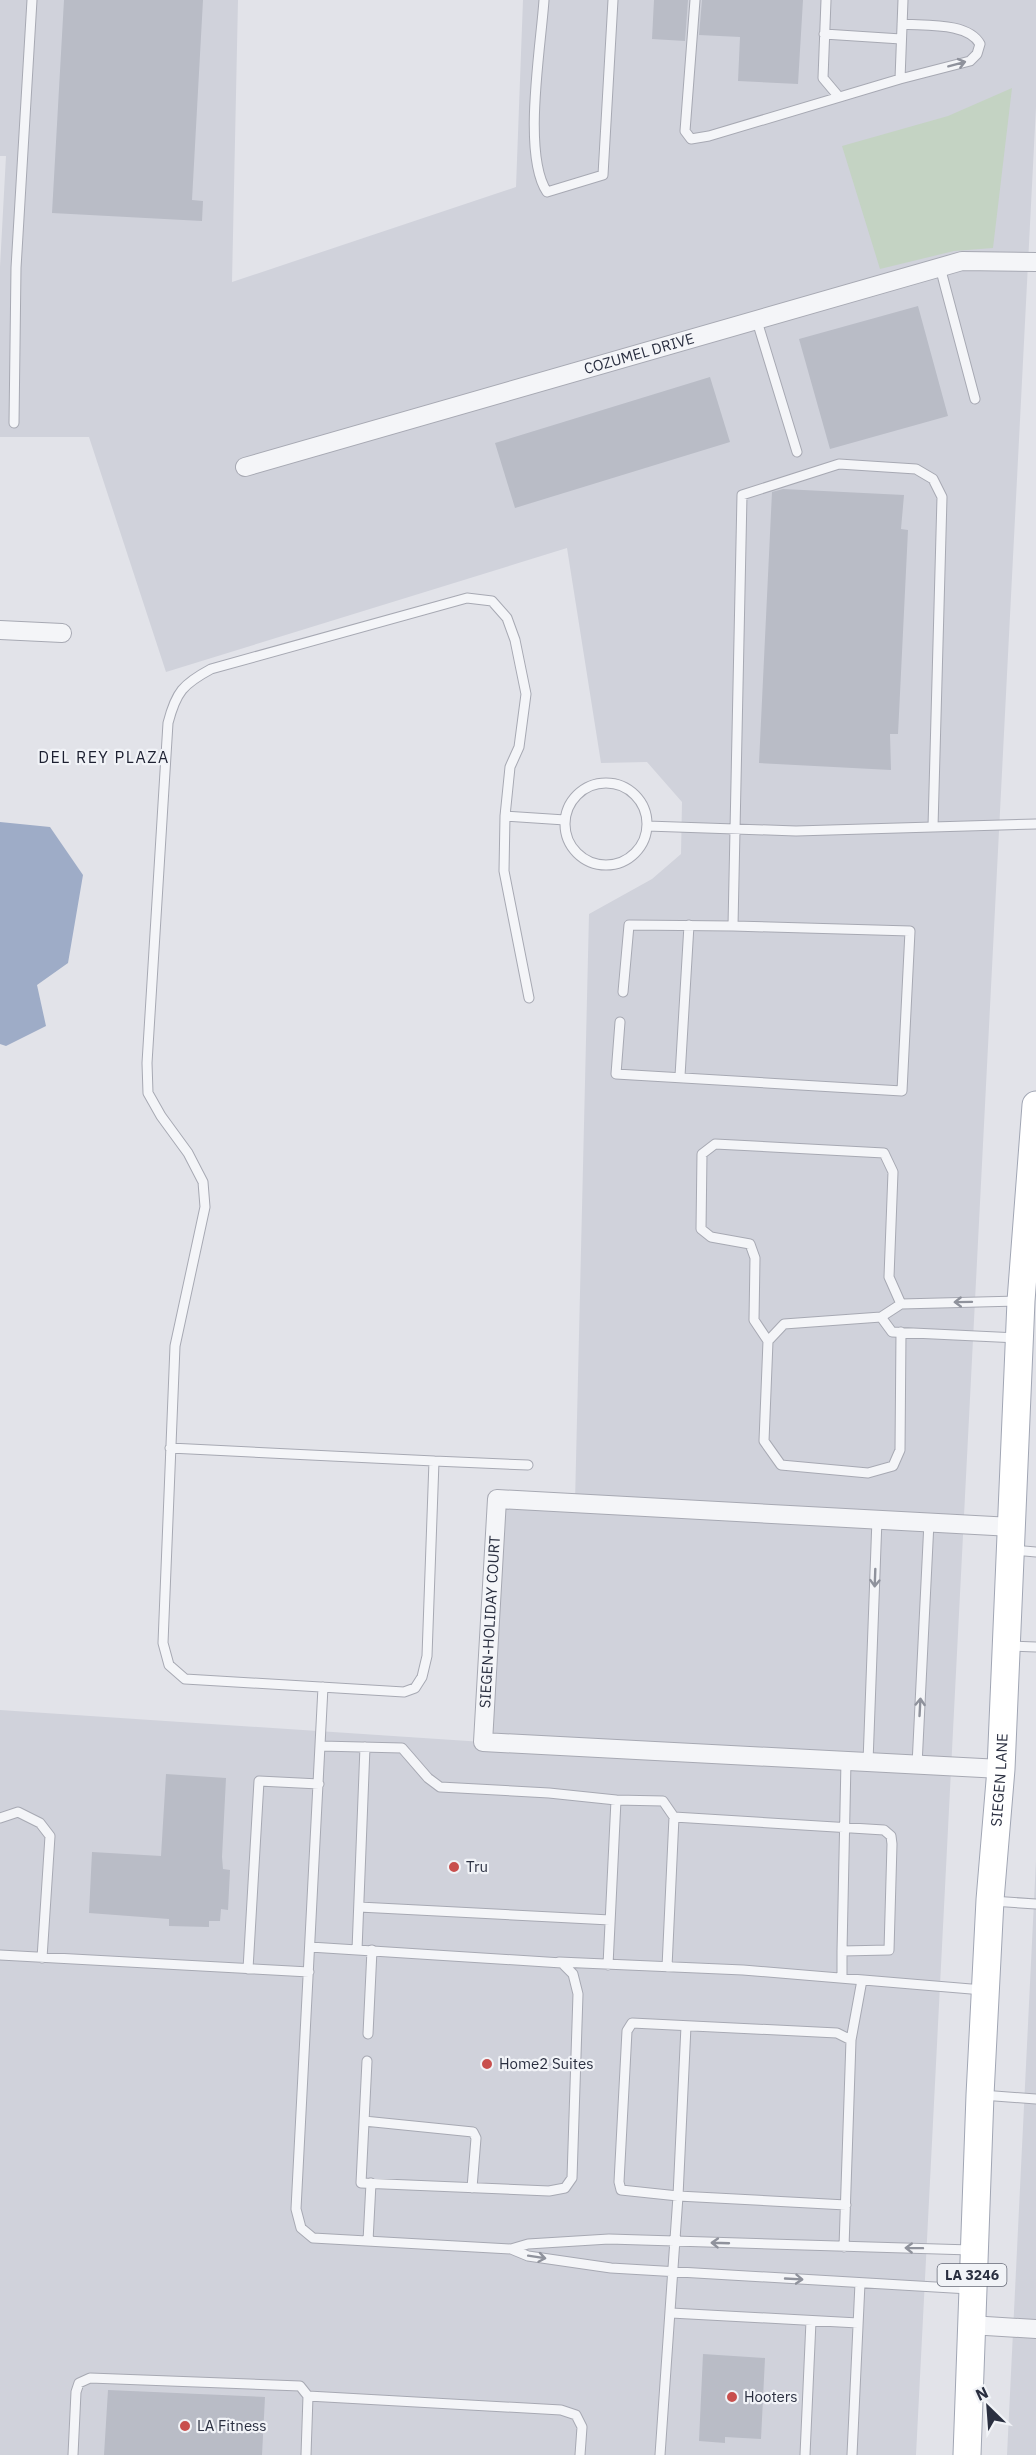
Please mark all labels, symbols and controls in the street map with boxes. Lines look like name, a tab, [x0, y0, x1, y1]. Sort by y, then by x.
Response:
one-way arrow	[947, 58, 966, 69]
street label: COZUMEL DRIVE	[582, 328, 696, 378]
district label: DEL REY PLAZA	[38, 747, 170, 767]
one-way arrow	[953, 1297, 973, 1308]
street label: SIEGEN-HOLIDAY COURT	[475, 1535, 504, 1709]
one-way arrow	[869, 1567, 880, 1587]
one-way arrow	[914, 1697, 925, 1717]
street label: SIEGEN LANE	[986, 1733, 1012, 1827]
place label: Tru	[466, 1857, 488, 1876]
marker: Tru	[447, 1860, 461, 1874]
place label: Home2 Suites	[499, 2054, 594, 2073]
marker: Home2 Suites	[480, 2057, 494, 2071]
one-way arrow	[710, 2237, 730, 2249]
one-way arrow	[905, 2243, 925, 2254]
one-way arrow	[526, 2252, 546, 2263]
road number: LA 3246	[938, 2264, 1006, 2286]
one-way arrow	[783, 2273, 803, 2284]
north arrow	[958, 2377, 1018, 2437]
text: N	[972, 2382, 991, 2405]
place label: Hooters	[744, 2387, 798, 2406]
marker: Hooters	[725, 2390, 739, 2404]
place label: LA Fitness	[197, 2416, 267, 2435]
marker: LA Fitness	[178, 2419, 192, 2433]

